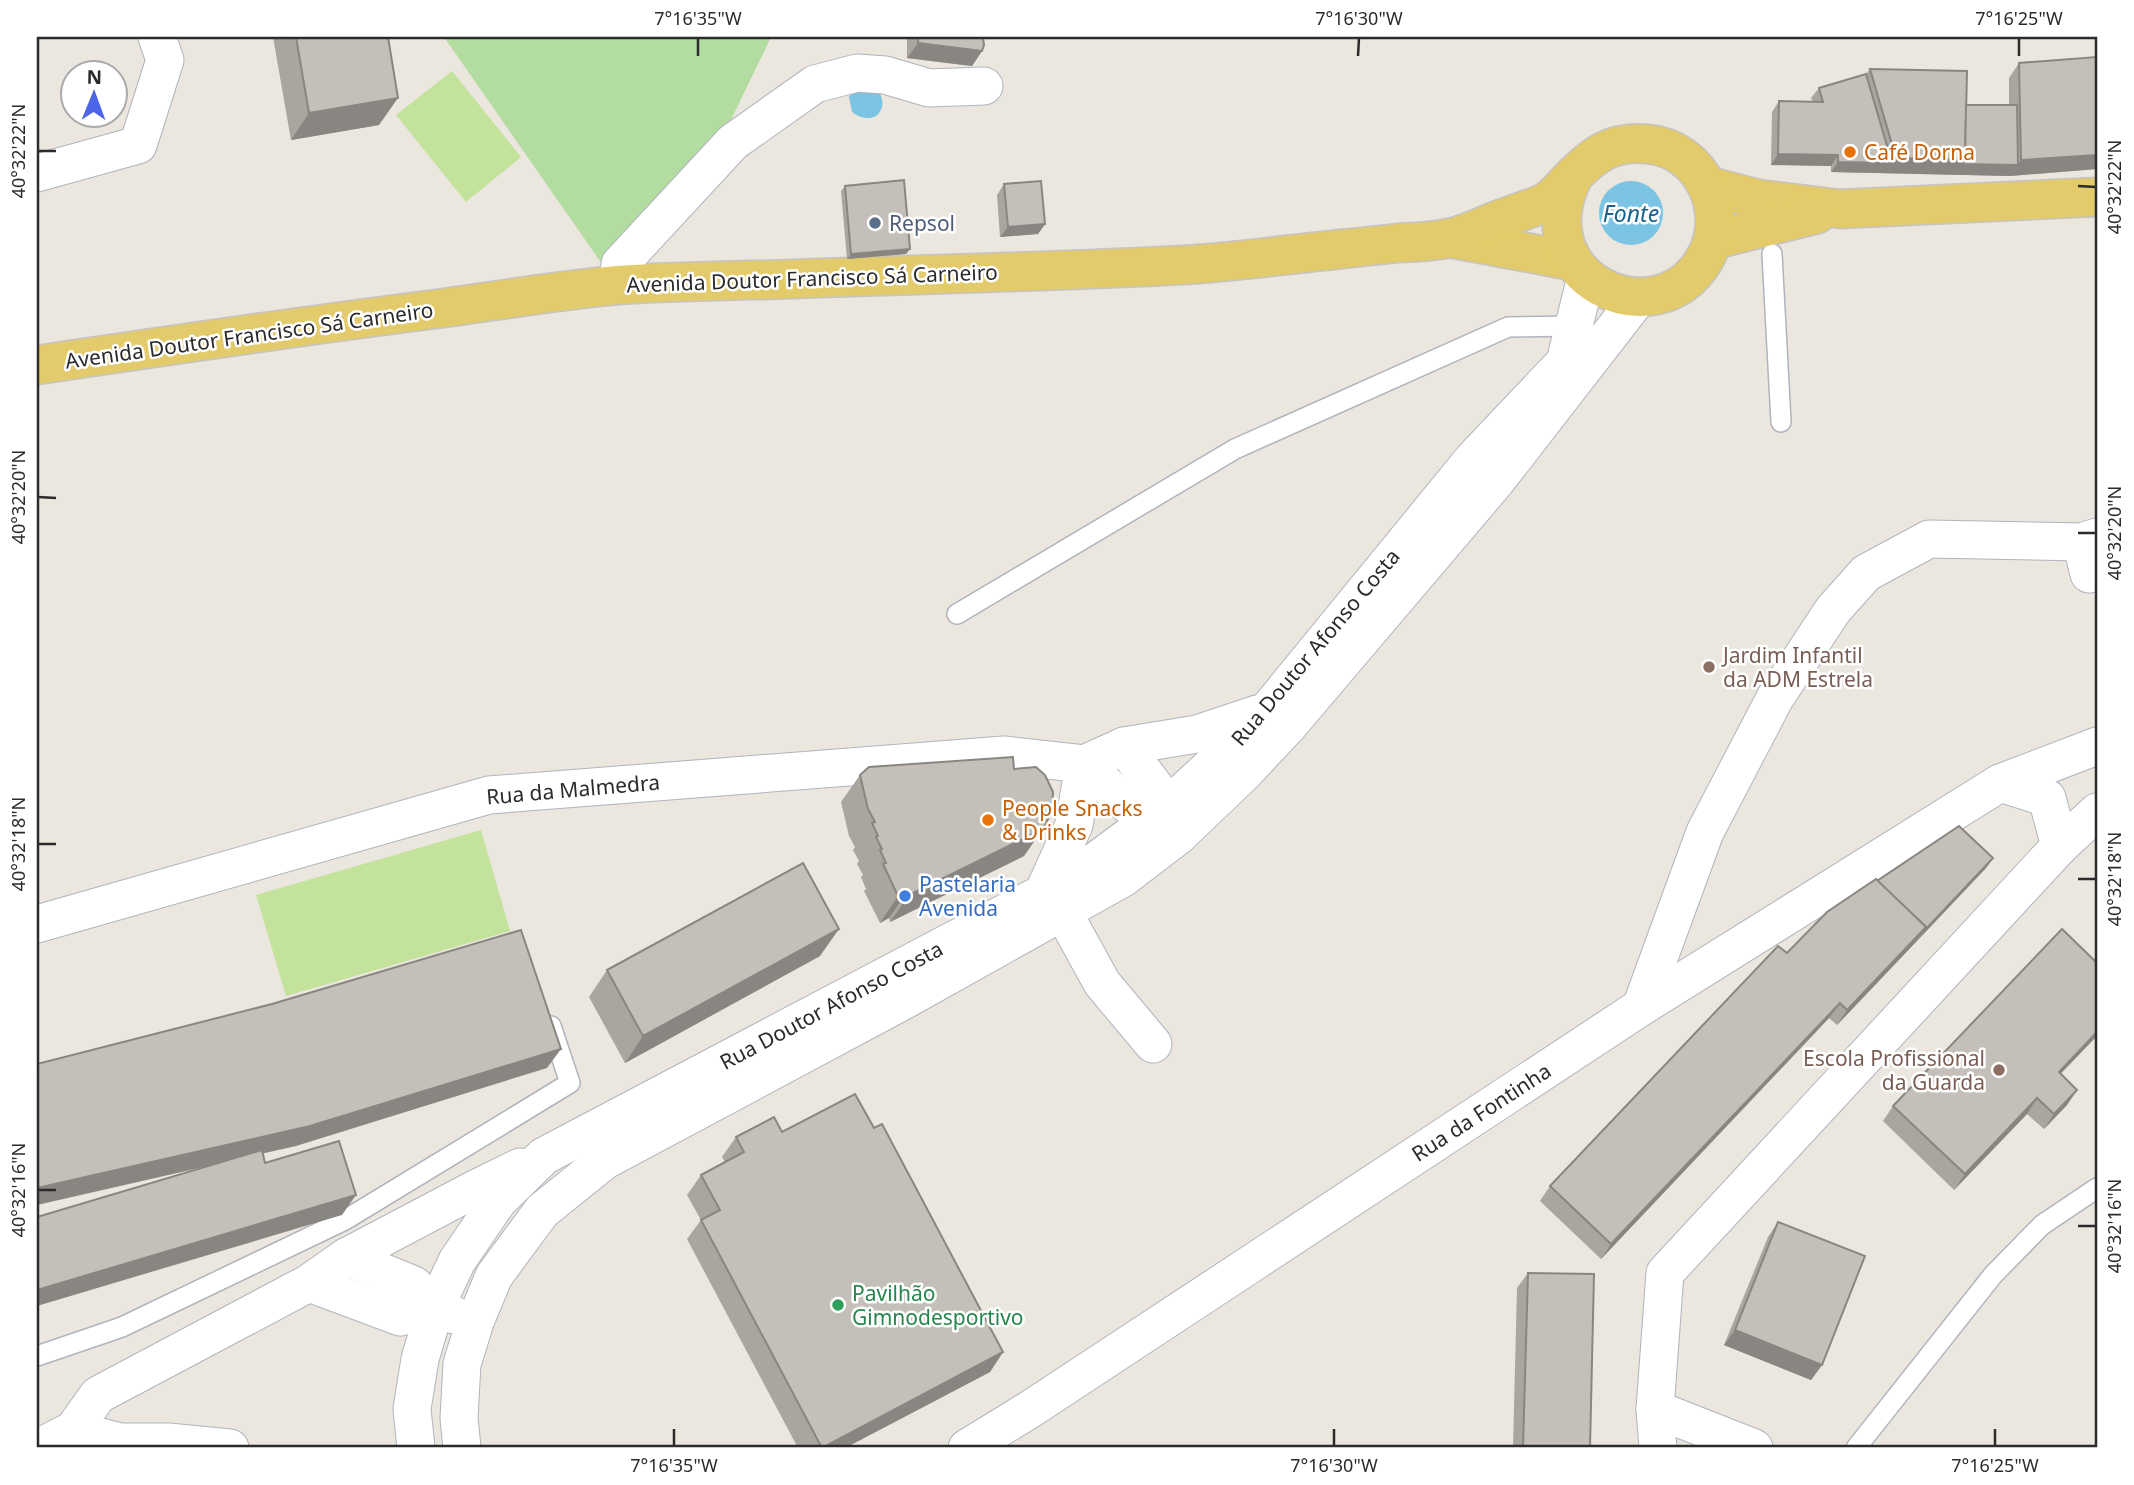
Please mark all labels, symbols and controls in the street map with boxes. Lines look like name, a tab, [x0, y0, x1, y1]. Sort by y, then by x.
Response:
text: 7°16'35"W	[654, 6, 742, 30]
text: 7°16'30"W	[1315, 6, 1403, 30]
text: 7°16'25"W	[1975, 6, 2063, 30]
north arrow	[60, 60, 130, 130]
text: N	[86, 64, 102, 90]
text: 40°32'22"N	[6, 104, 30, 198]
place label: Café Dorna	[1864, 138, 1975, 166]
text: 40°32'22"N	[2102, 140, 2126, 234]
marker: Café Dorna	[1842, 144, 1858, 160]
water label: Fonte	[1603, 197, 1659, 229]
place label: Repsol	[889, 209, 955, 237]
marker: Repsol	[867, 215, 883, 231]
street label: Avenida Doutor Francisco Sá Carneiro	[626, 258, 998, 298]
street label: Avenida Doutor Francisco Sá Carneiro	[63, 295, 435, 375]
text: 40°32'20"N	[6, 450, 30, 544]
text: 40°32'20"N	[2102, 486, 2126, 580]
street label: Rua Doutor Afonso Costa	[1224, 543, 1406, 751]
place label: Jardim Infantil da ADM Estrela	[1721, 641, 1873, 693]
marker: Jardim Infantil da ADM Estrela	[1701, 659, 1717, 675]
street label: Rua da Malmedra	[485, 767, 661, 811]
place label: People Snacks & Drinks	[1002, 794, 1143, 846]
text: 40°32'18"N	[6, 797, 30, 891]
marker: People Snacks & Drinks	[980, 812, 996, 828]
text: 40°32'18"N	[2102, 832, 2126, 926]
place label: Pastelaria Avenida	[919, 870, 1016, 922]
marker: Pastelaria Avenida	[897, 888, 913, 904]
street label: Rua Doutor Afonso Costa	[715, 934, 947, 1076]
place label: Escola Profissional da Guarda	[1803, 1044, 1985, 1096]
street label: Rua da Fontinha	[1406, 1056, 1556, 1168]
marker: Escola Profissional da Guarda	[1991, 1062, 2007, 1078]
text: 40°32'16"N	[6, 1143, 30, 1237]
text: 40°32'16"N	[2102, 1179, 2126, 1273]
place label: Pavilhão Gimnodesportivo	[852, 1279, 1024, 1331]
marker: Pavilhão Gimnodesportivo	[830, 1297, 846, 1313]
text: 7°16'35"W	[630, 1453, 718, 1477]
text: 7°16'30"W	[1290, 1453, 1378, 1477]
text: 7°16'25"W	[1951, 1453, 2039, 1477]

